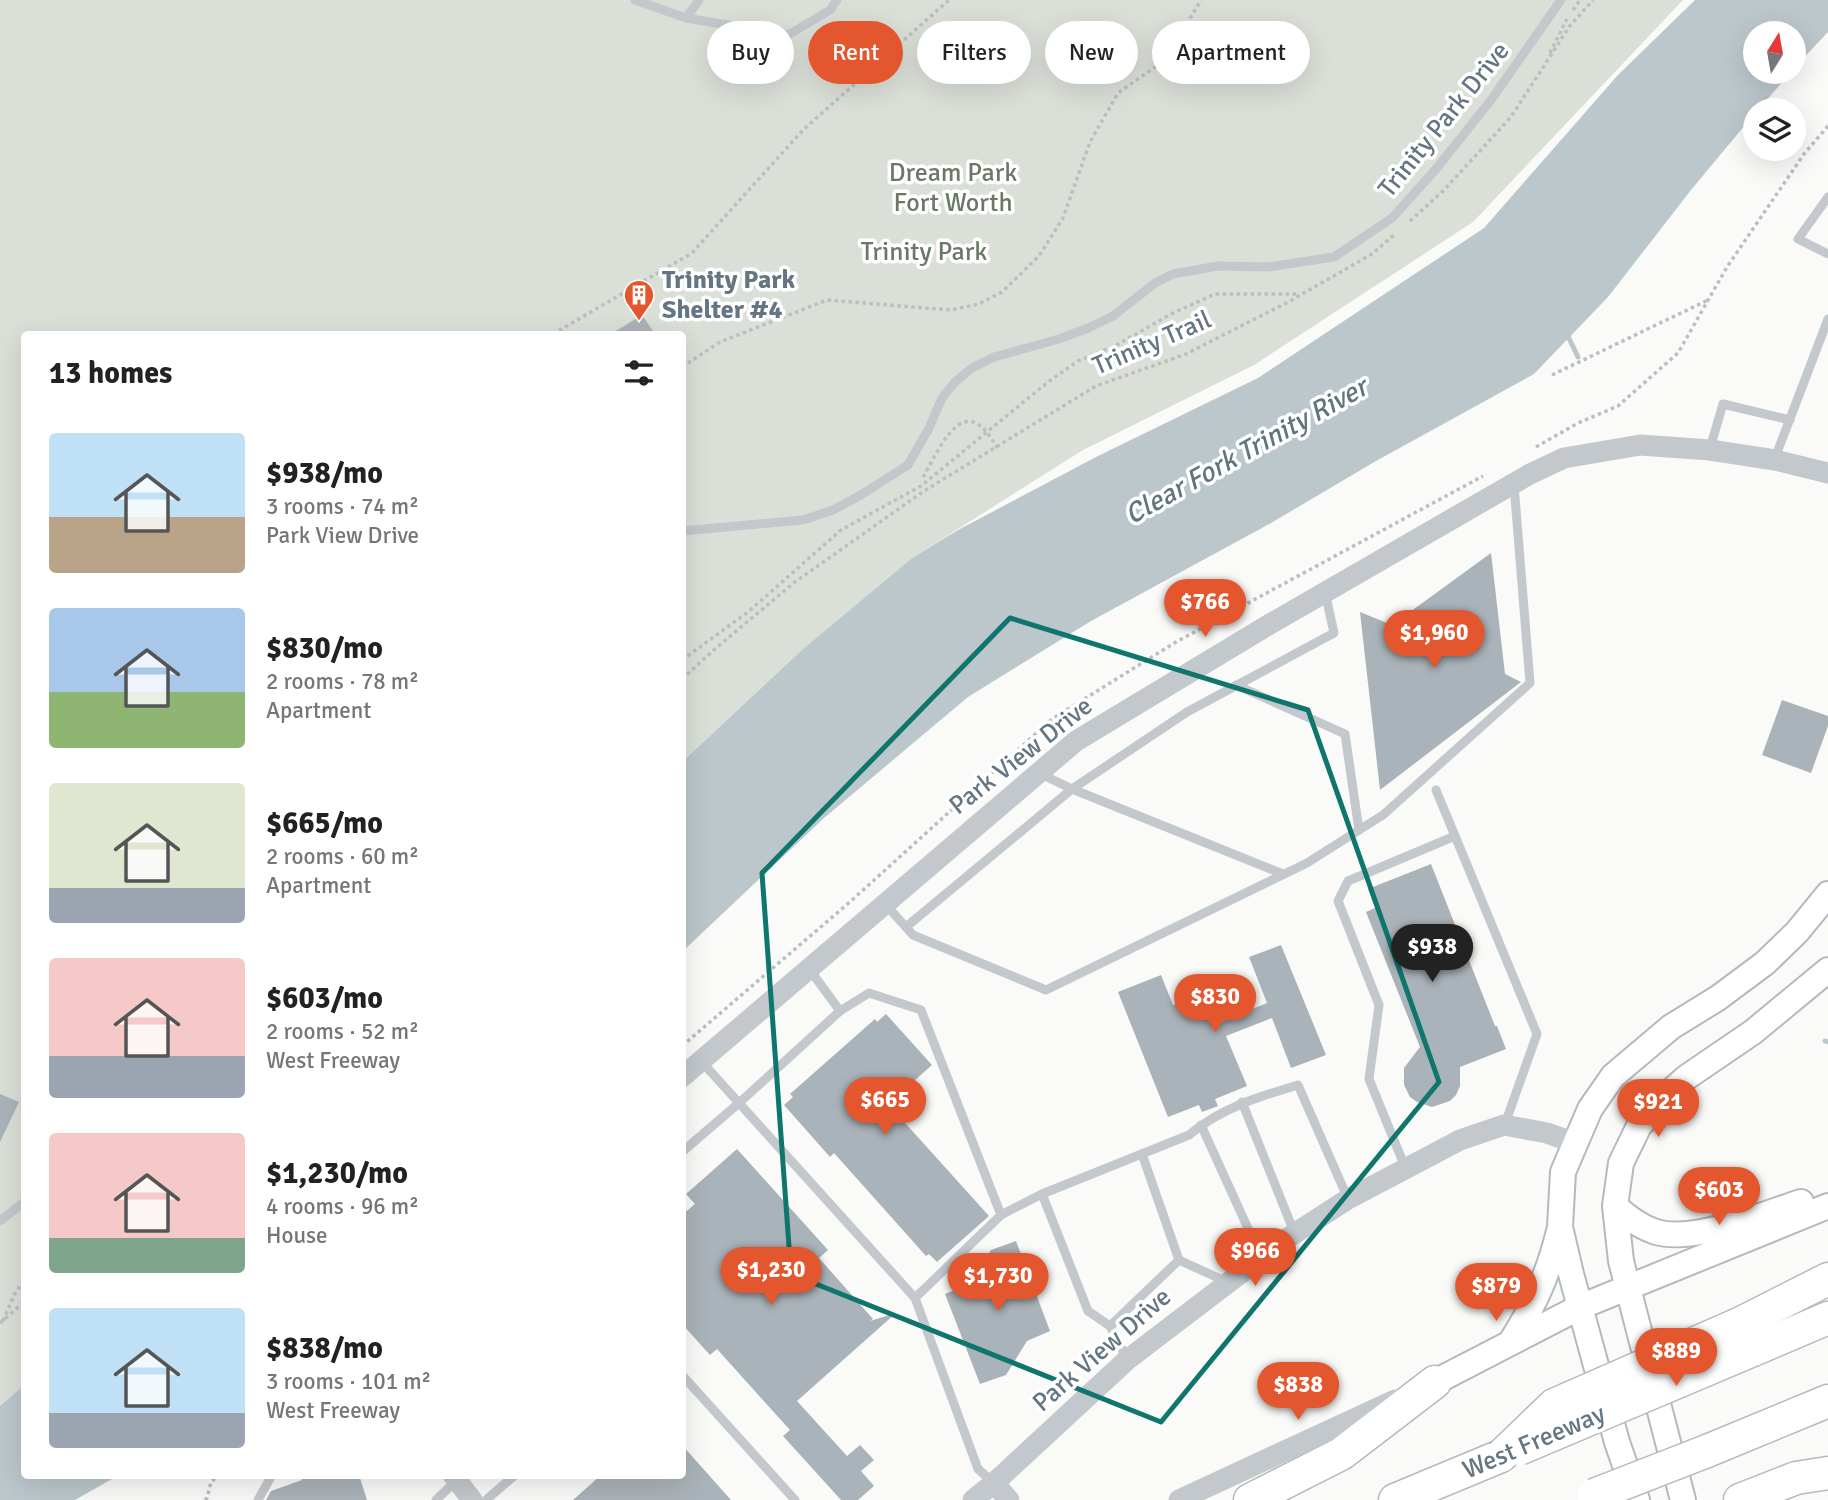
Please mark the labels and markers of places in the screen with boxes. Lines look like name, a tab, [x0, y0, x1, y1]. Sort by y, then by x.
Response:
place label: Trinity Park Shelter #4	[662, 264, 796, 326]
building icon: Trinity Park Shelter #4	[622, 278, 656, 322]
pin: $766	[1164, 580, 1246, 639]
pin: $1,960	[1377, 610, 1491, 670]
pin: $938	[1391, 925, 1473, 984]
pin: $830	[1174, 974, 1256, 1034]
pin: $665	[844, 1078, 926, 1137]
pin: $921	[1617, 1080, 1699, 1139]
pin: $603	[1678, 1168, 1760, 1227]
pin: $966	[1214, 1228, 1296, 1288]
pin: $1,230	[714, 1248, 828, 1307]
pin: $1,730	[941, 1254, 1055, 1313]
pin: $879	[1455, 1264, 1537, 1323]
pin: $889	[1635, 1328, 1717, 1388]
pin: $838	[1257, 1362, 1339, 1422]

